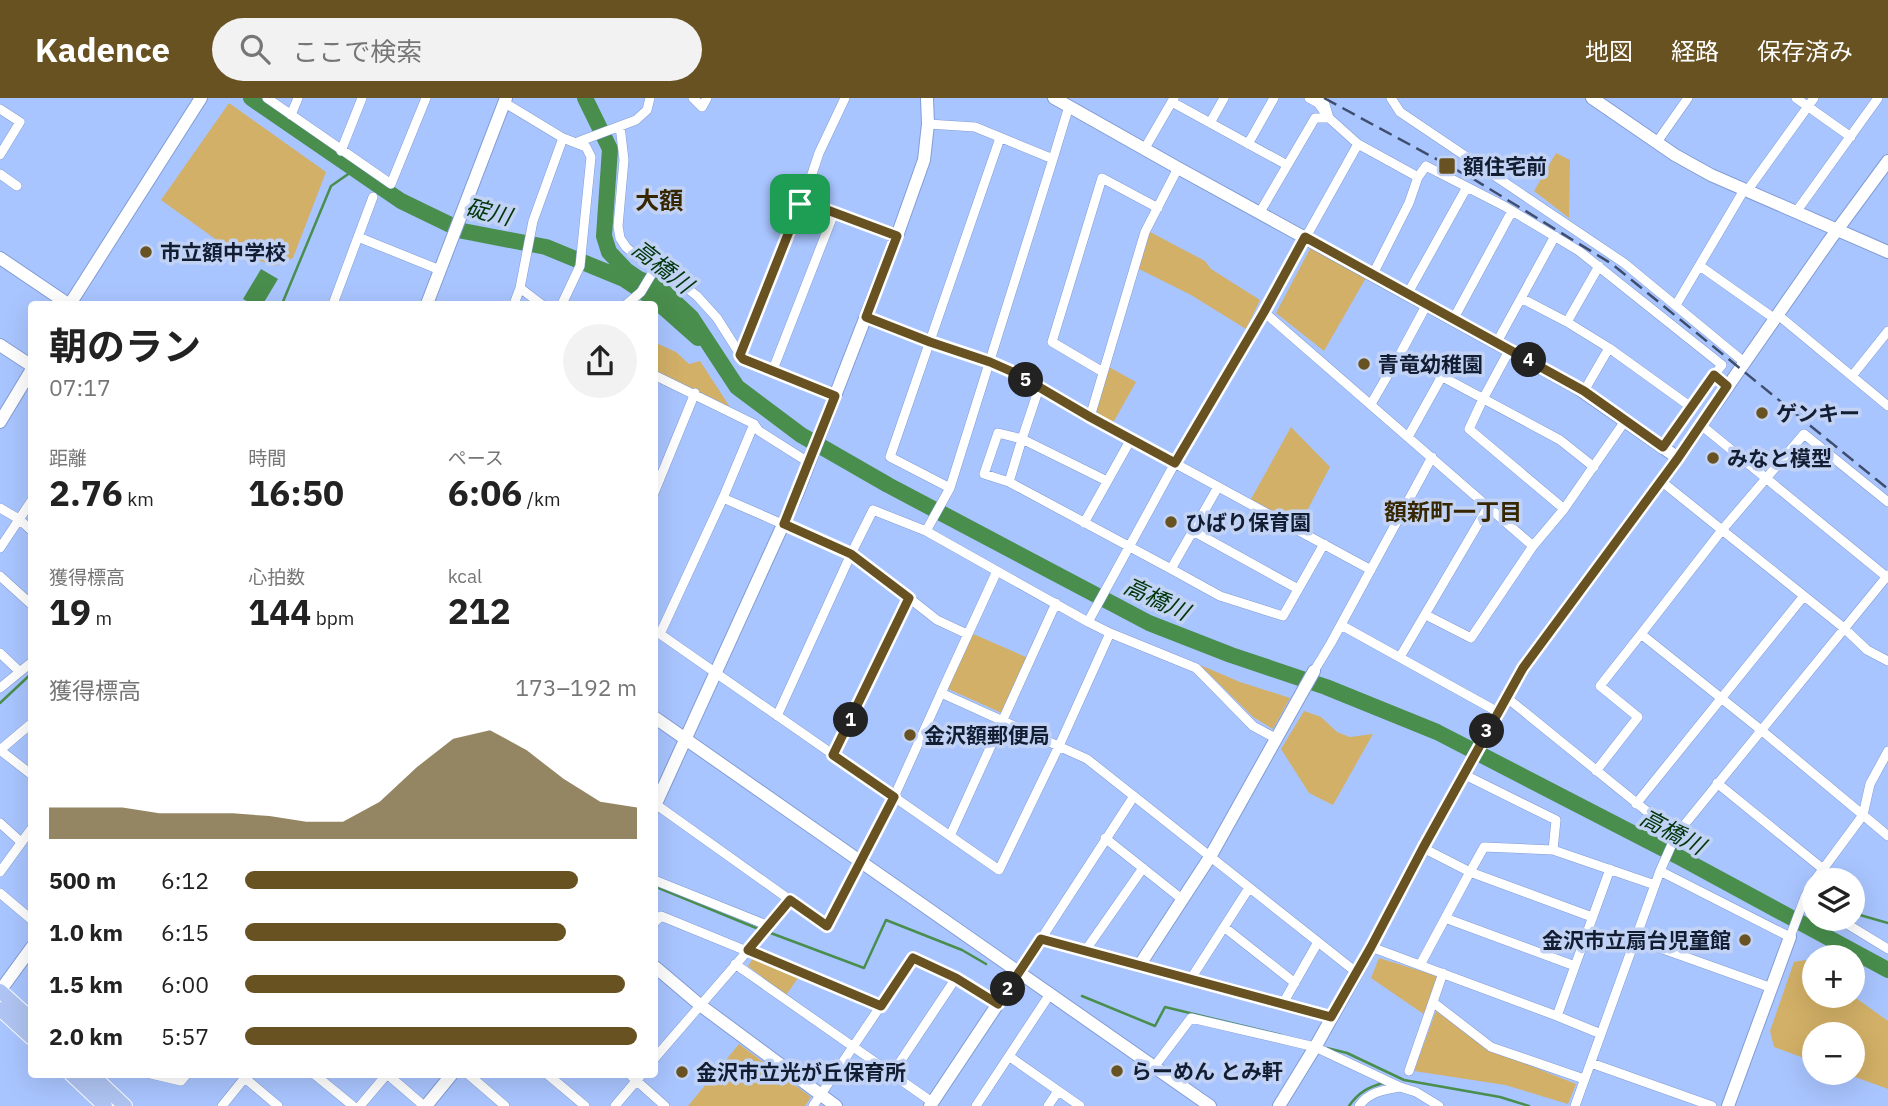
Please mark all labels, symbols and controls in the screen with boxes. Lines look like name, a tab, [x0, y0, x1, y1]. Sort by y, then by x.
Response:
search box	[212, 18, 702, 81]
text: Kadence	[35, 28, 170, 71]
icon: search	[236, 30, 274, 68]
text: ここで検索	[292, 34, 422, 68]
text: 地図	[1585, 35, 1633, 67]
text: 経路	[1671, 35, 1719, 67]
text: 保存済み	[1757, 35, 1853, 67]
place label: 額住宅前	[1463, 152, 1547, 180]
marker: 額住宅前	[1437, 156, 1457, 176]
pin	[770, 174, 830, 234]
district label: 大額	[635, 184, 683, 216]
icon: arrive	[781, 185, 819, 223]
water label: 碇川	[463, 191, 518, 232]
water label: 高橋川	[627, 233, 702, 301]
place label: 市立額中学校	[160, 238, 286, 266]
marker: 市立額中学校	[138, 244, 154, 260]
text: 朝のラン	[49, 321, 201, 370]
button: share	[563, 324, 637, 398]
pin: 4	[1512, 342, 1546, 378]
text: 4	[1523, 347, 1534, 371]
place label: 青竜幼稚園	[1378, 350, 1483, 378]
marker: 青竜幼稚園	[1356, 356, 1372, 372]
pin: 5	[1009, 362, 1044, 398]
text: 5	[1020, 367, 1031, 391]
text: 07:17	[49, 372, 111, 402]
place label: ゲンキー	[1776, 399, 1860, 427]
marker: ゲンキー	[1754, 405, 1770, 421]
place label: みなと模型	[1727, 444, 1832, 472]
text: 距離	[49, 446, 87, 470]
text: 時間	[248, 446, 286, 470]
text: ペース	[448, 446, 504, 470]
marker: みなと模型	[1705, 450, 1721, 466]
text: 2.76	[49, 470, 123, 516]
text: 16:50	[248, 470, 344, 516]
text: 6:06	[448, 470, 522, 516]
text: km	[123, 487, 154, 511]
text: /km	[522, 487, 561, 511]
district label: 額新町一丁目	[1384, 496, 1522, 526]
place label: ひばり保育園	[1185, 508, 1311, 536]
marker: ひばり保育園	[1163, 514, 1179, 530]
text: kcal	[448, 564, 482, 588]
text: 獲得標高	[49, 565, 125, 589]
text: 心拍数	[248, 565, 305, 589]
water label: 高橋川	[1119, 570, 1197, 627]
text: 212	[448, 588, 511, 634]
text: 19	[49, 589, 91, 635]
text: 144	[248, 589, 311, 635]
text: m	[91, 606, 112, 630]
text: bpm	[311, 606, 354, 630]
text: 173–192 m	[515, 672, 637, 702]
text: 獲得標高	[49, 675, 141, 705]
pin: 1	[834, 702, 868, 738]
text: 1	[845, 707, 856, 731]
pin: 3	[1470, 714, 1504, 748]
text: 3	[1481, 718, 1492, 742]
place label: 金沢額郵便局	[924, 721, 1050, 749]
marker: 金沢額郵便局	[902, 727, 918, 743]
water label: 高橋川	[1635, 802, 1713, 862]
text: 500 m	[49, 865, 116, 895]
text: 6:12	[161, 865, 209, 895]
map controls	[1802, 868, 1865, 1085]
button: layers	[1802, 868, 1865, 931]
text: 1.0 km	[49, 917, 123, 947]
text: 6:15	[161, 917, 209, 947]
place label: 金沢市立扇台児童館	[1542, 926, 1731, 954]
marker: 金沢市立扇台児童館	[1737, 932, 1753, 948]
button: +	[1802, 945, 1865, 1008]
text: 1.5 km	[49, 969, 123, 999]
text: 6:00	[161, 969, 209, 999]
pin: 2	[990, 972, 1026, 1006]
text: 2	[1002, 976, 1013, 1000]
text: 2.0 km	[49, 1021, 123, 1051]
text: 5:57	[161, 1021, 209, 1051]
button: −	[1802, 1022, 1865, 1085]
place label: らーめん とみ軒	[1131, 1057, 1283, 1085]
place label: 金沢市立光が丘保育所	[696, 1058, 906, 1086]
marker: らーめん とみ軒	[1109, 1063, 1125, 1079]
marker: 金沢市立光が丘保育所	[674, 1064, 690, 1080]

